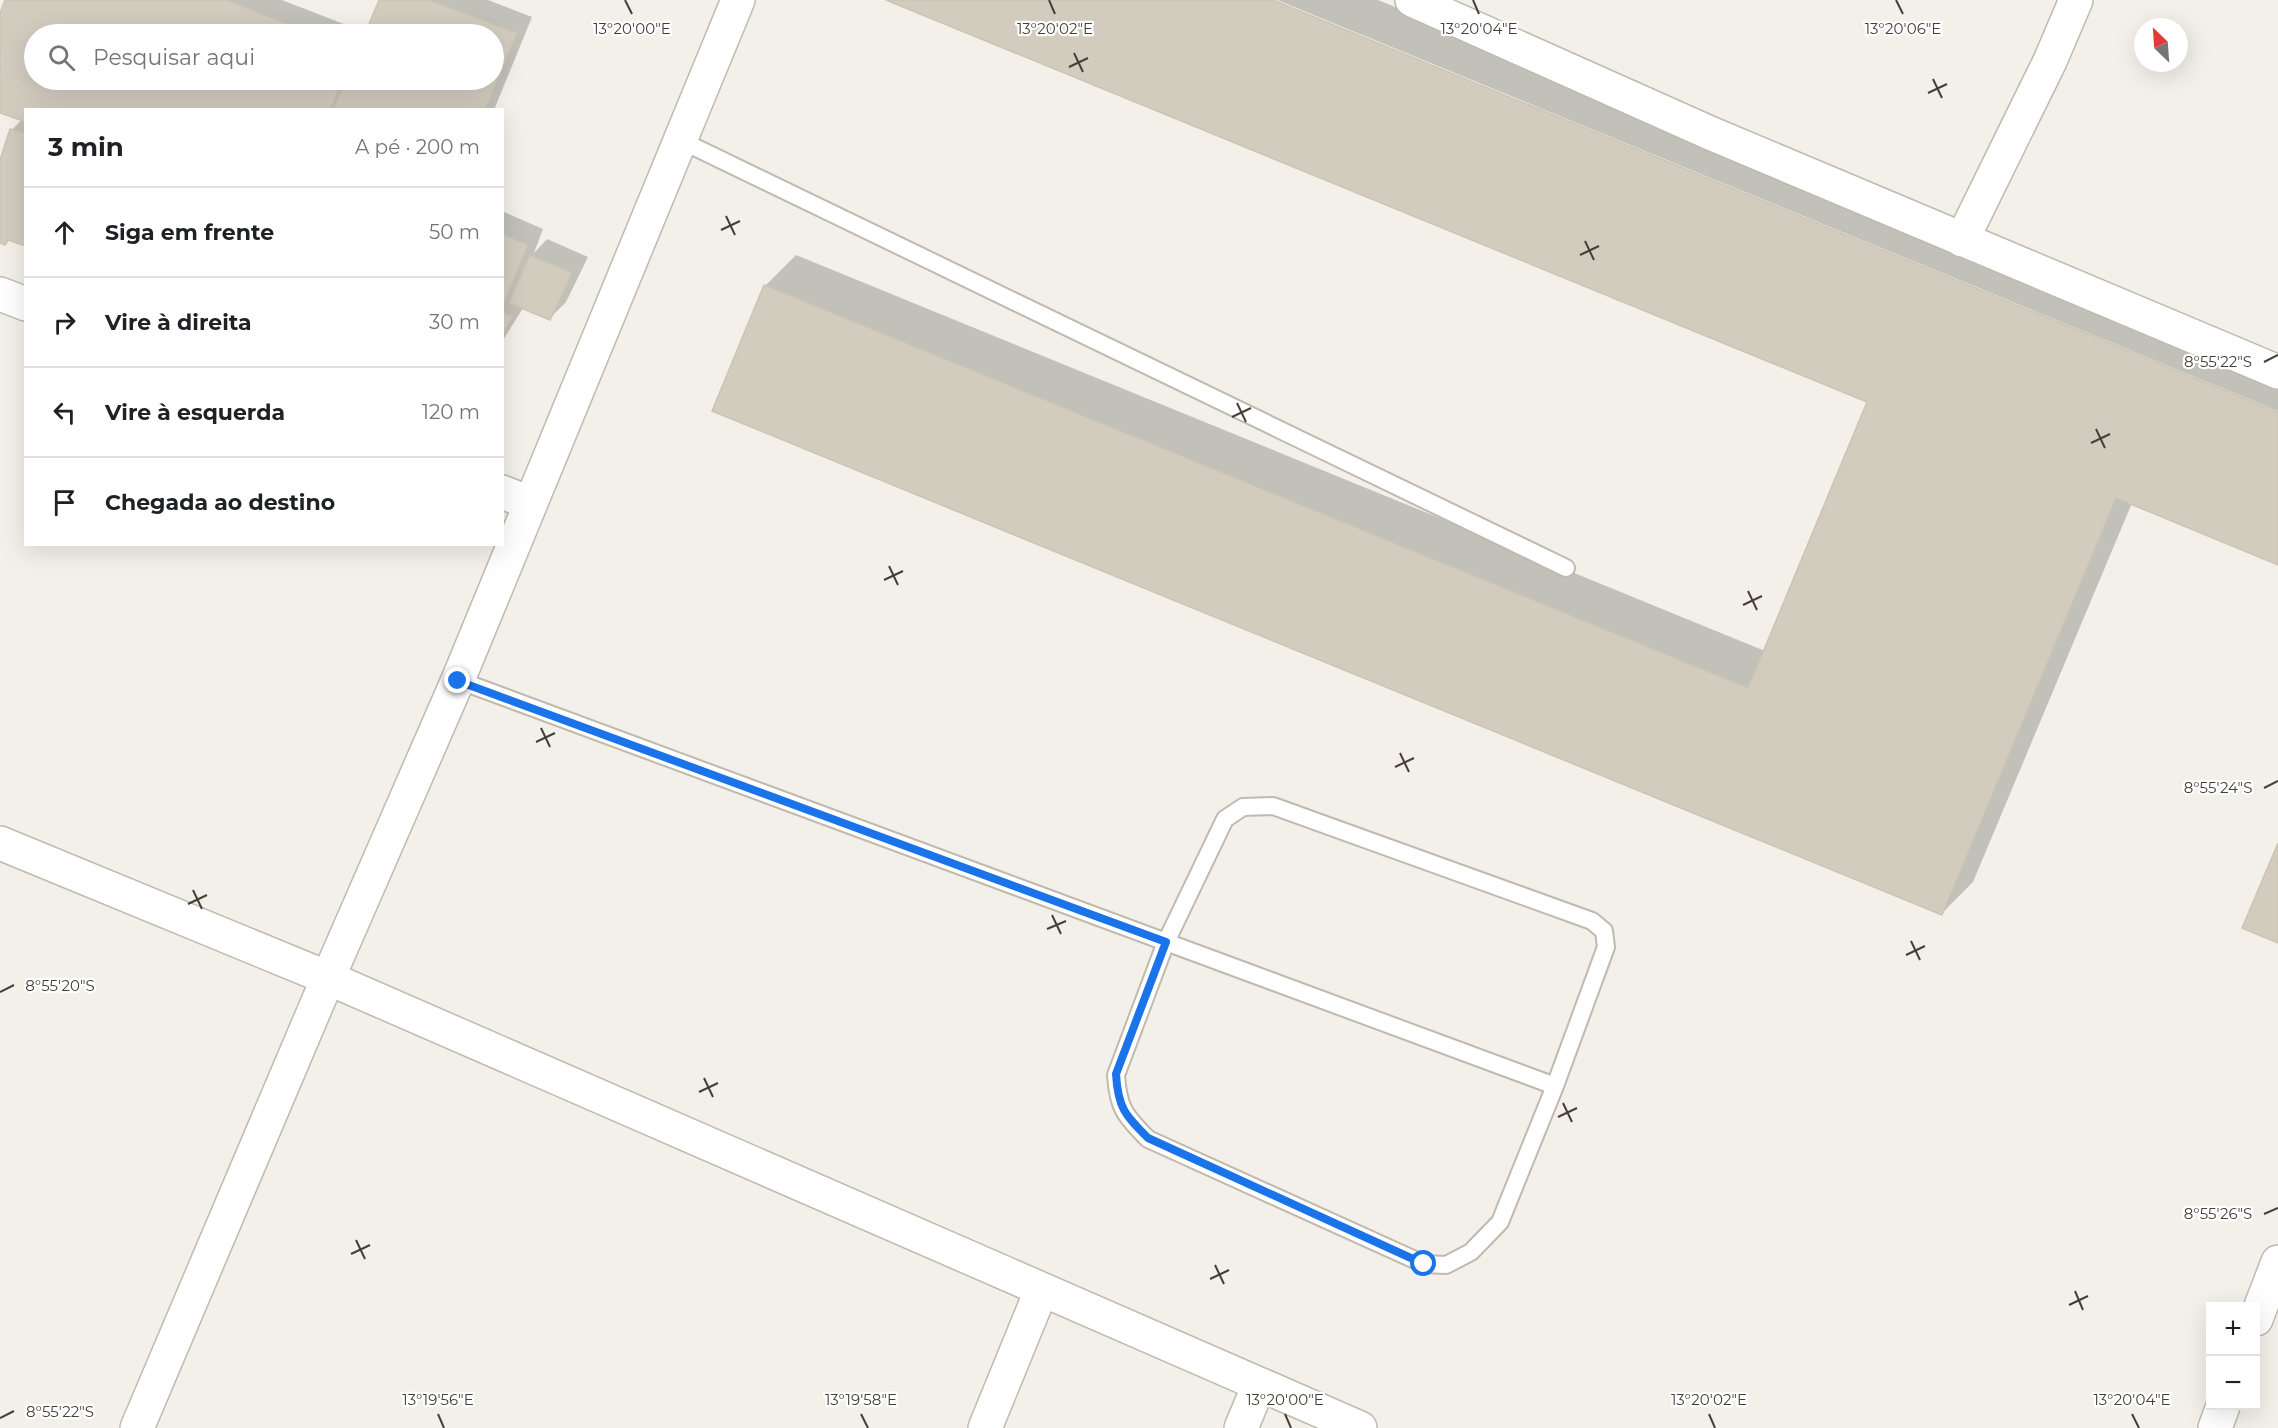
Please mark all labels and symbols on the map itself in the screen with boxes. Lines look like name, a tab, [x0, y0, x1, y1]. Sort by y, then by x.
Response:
north arrow	[2134, 18, 2188, 72]
text: 13°20'00"E	[593, 19, 671, 38]
text: 13°20'02"E	[1017, 19, 1093, 38]
text: 13°20'04"E	[1440, 19, 1518, 38]
text: 13°20'06"E	[1865, 19, 1941, 38]
text: 8°55'22"S	[2184, 352, 2252, 371]
route end	[444, 667, 470, 693]
text: 8°55'24"S	[2184, 778, 2252, 797]
text: 8°55'20"S	[25, 976, 95, 995]
text: 8°55'26"S	[2184, 1204, 2252, 1223]
route start	[1410, 1250, 1436, 1276]
text: 13°19'56"E	[402, 1390, 474, 1409]
text: 13°19'58"E	[825, 1390, 897, 1409]
text: 13°20'00"E	[1246, 1390, 1324, 1409]
text: 13°20'02"E	[1671, 1390, 1747, 1409]
text: 13°20'04"E	[2093, 1390, 2171, 1409]
text: 8°55'22"S	[26, 1402, 94, 1421]

